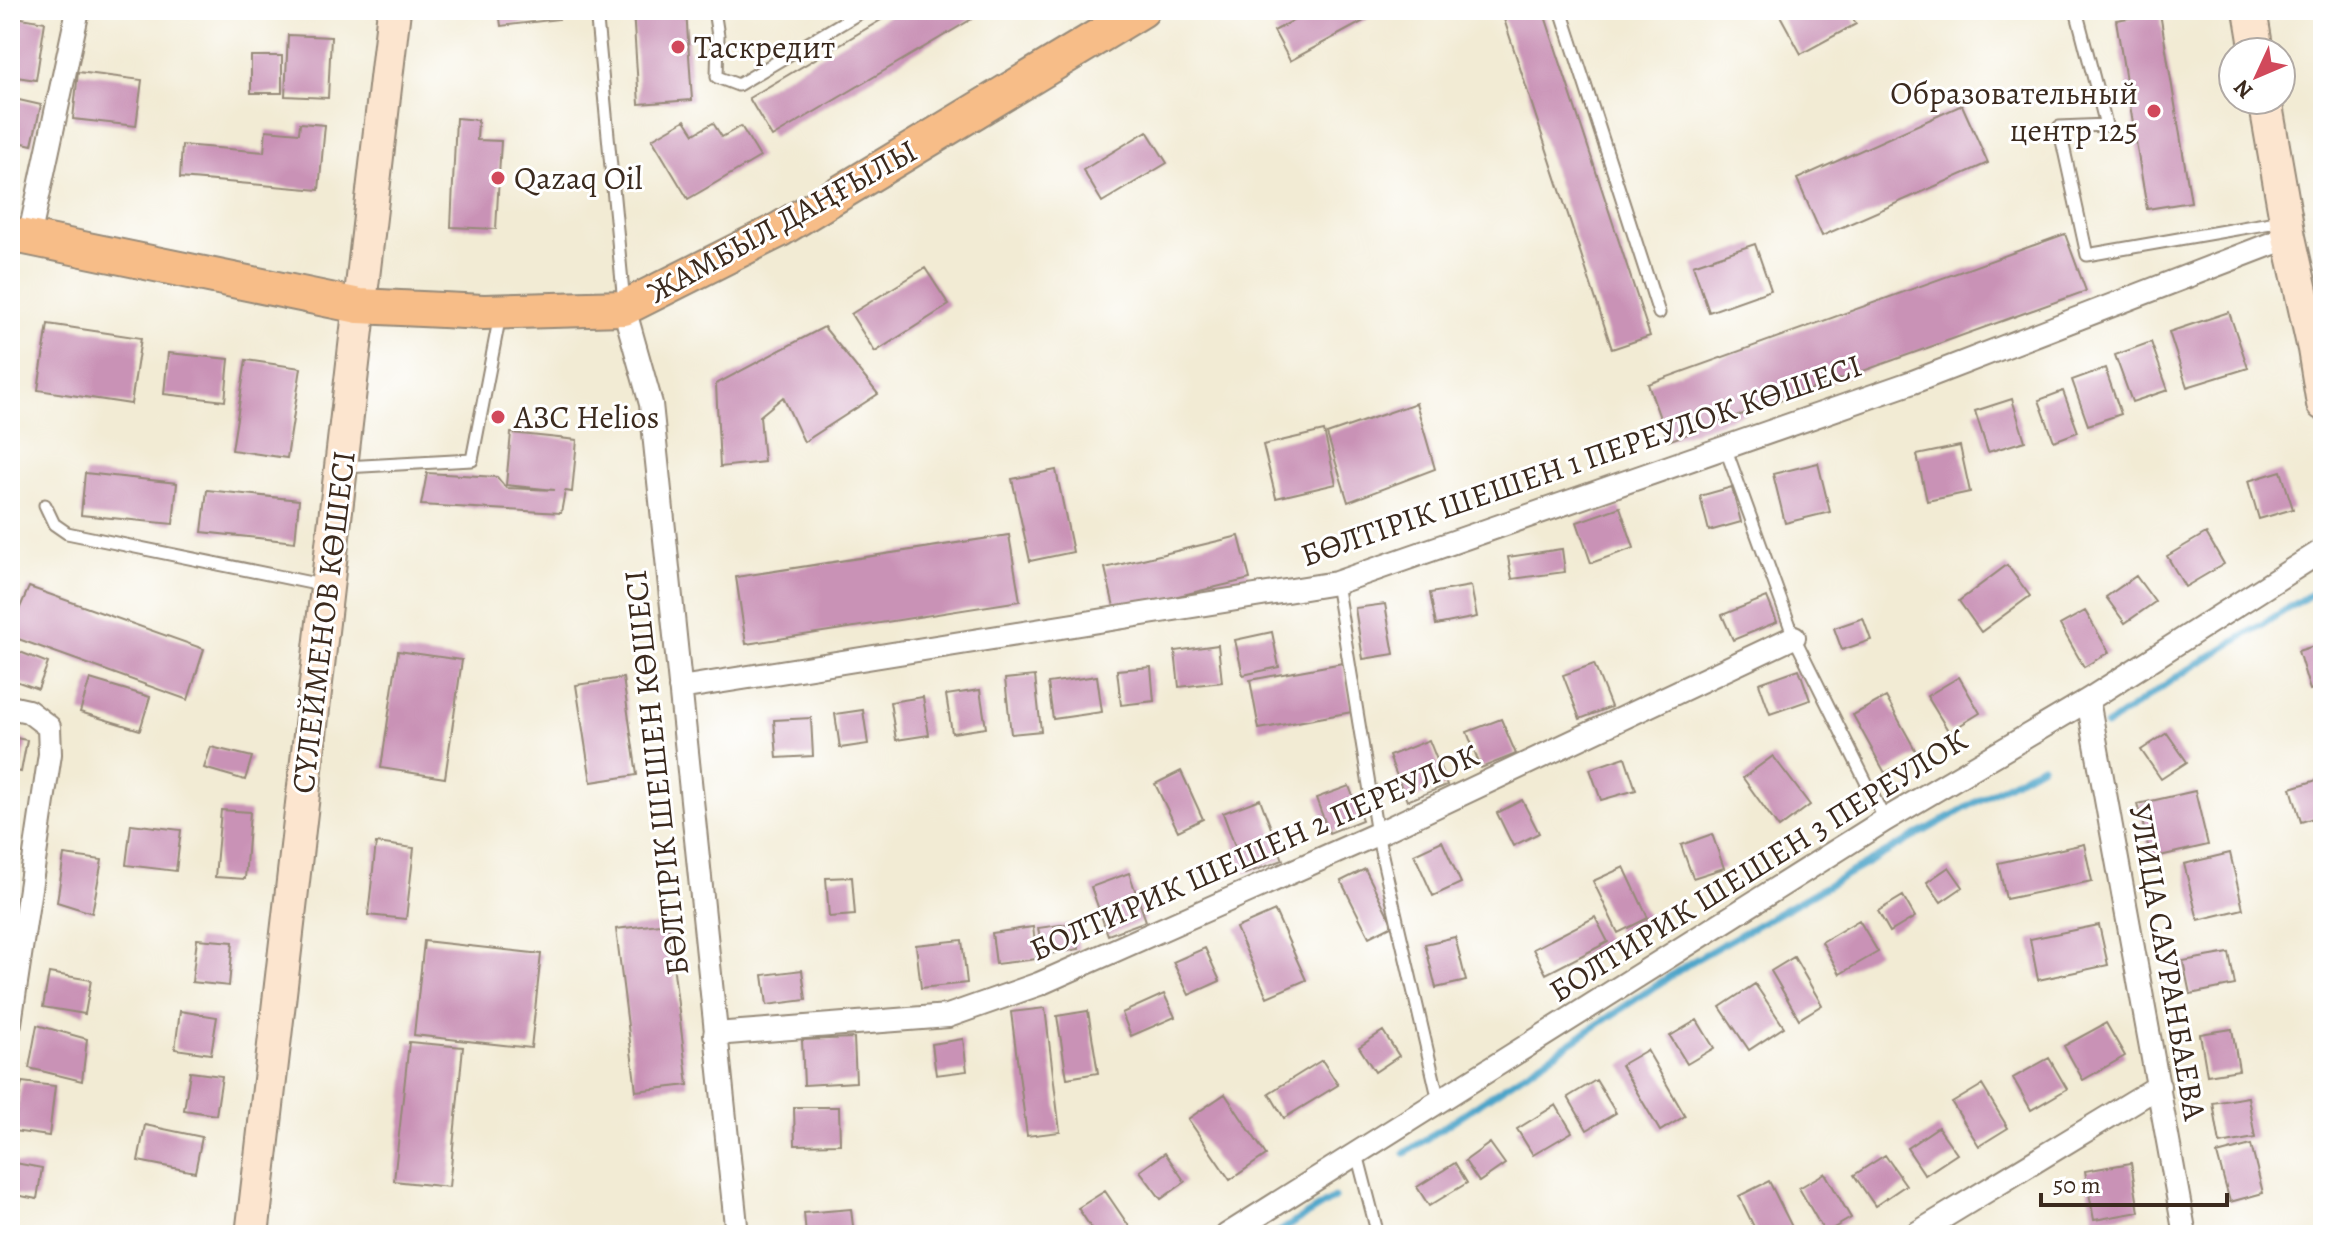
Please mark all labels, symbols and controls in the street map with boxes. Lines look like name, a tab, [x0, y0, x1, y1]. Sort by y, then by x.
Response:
place label: Таскредит	[694, 25, 835, 69]
north arrow	[2217, 36, 2297, 116]
marker: Таскредит	[669, 38, 687, 56]
place label: Образовательный центр 125	[1890, 71, 2138, 152]
text: N	[2227, 73, 2260, 105]
marker: Образовательный центр 125	[2145, 102, 2163, 120]
street label: ЖАМБЫЛ ДАҢҒЫЛЫ	[639, 129, 925, 313]
place label: Qazaq Oil	[514, 156, 643, 200]
marker: Qazaq Oil	[489, 169, 507, 187]
street label: БӨЛТІРІК ШЕШЕН 1 ПЕРЕУЛОК КӨШЕСІ	[1295, 343, 1867, 577]
place label: АЗС Helios	[513, 395, 659, 439]
marker: АЗС Helios	[489, 408, 507, 426]
street label: СҮЛЕЙМЕНОВ КӨШЕСІ	[280, 448, 366, 796]
street label: БӨЛТІРІК ШЕШЕН КӨШЕСІ	[613, 568, 699, 978]
street label: БОЛТИРИК ШЕШЕН 3 ПЕРЕУЛОК	[1541, 717, 1976, 1012]
street label: БОЛТИРИК ШЕШЕН 2 ПЕРЕУЛОК	[1022, 733, 1486, 971]
street label: УЛИЦА САУРАНБАЕВА	[2119, 800, 2218, 1125]
scale bar	[2041, 1157, 2227, 1207]
text: 50 m	[2053, 1169, 2101, 1201]

